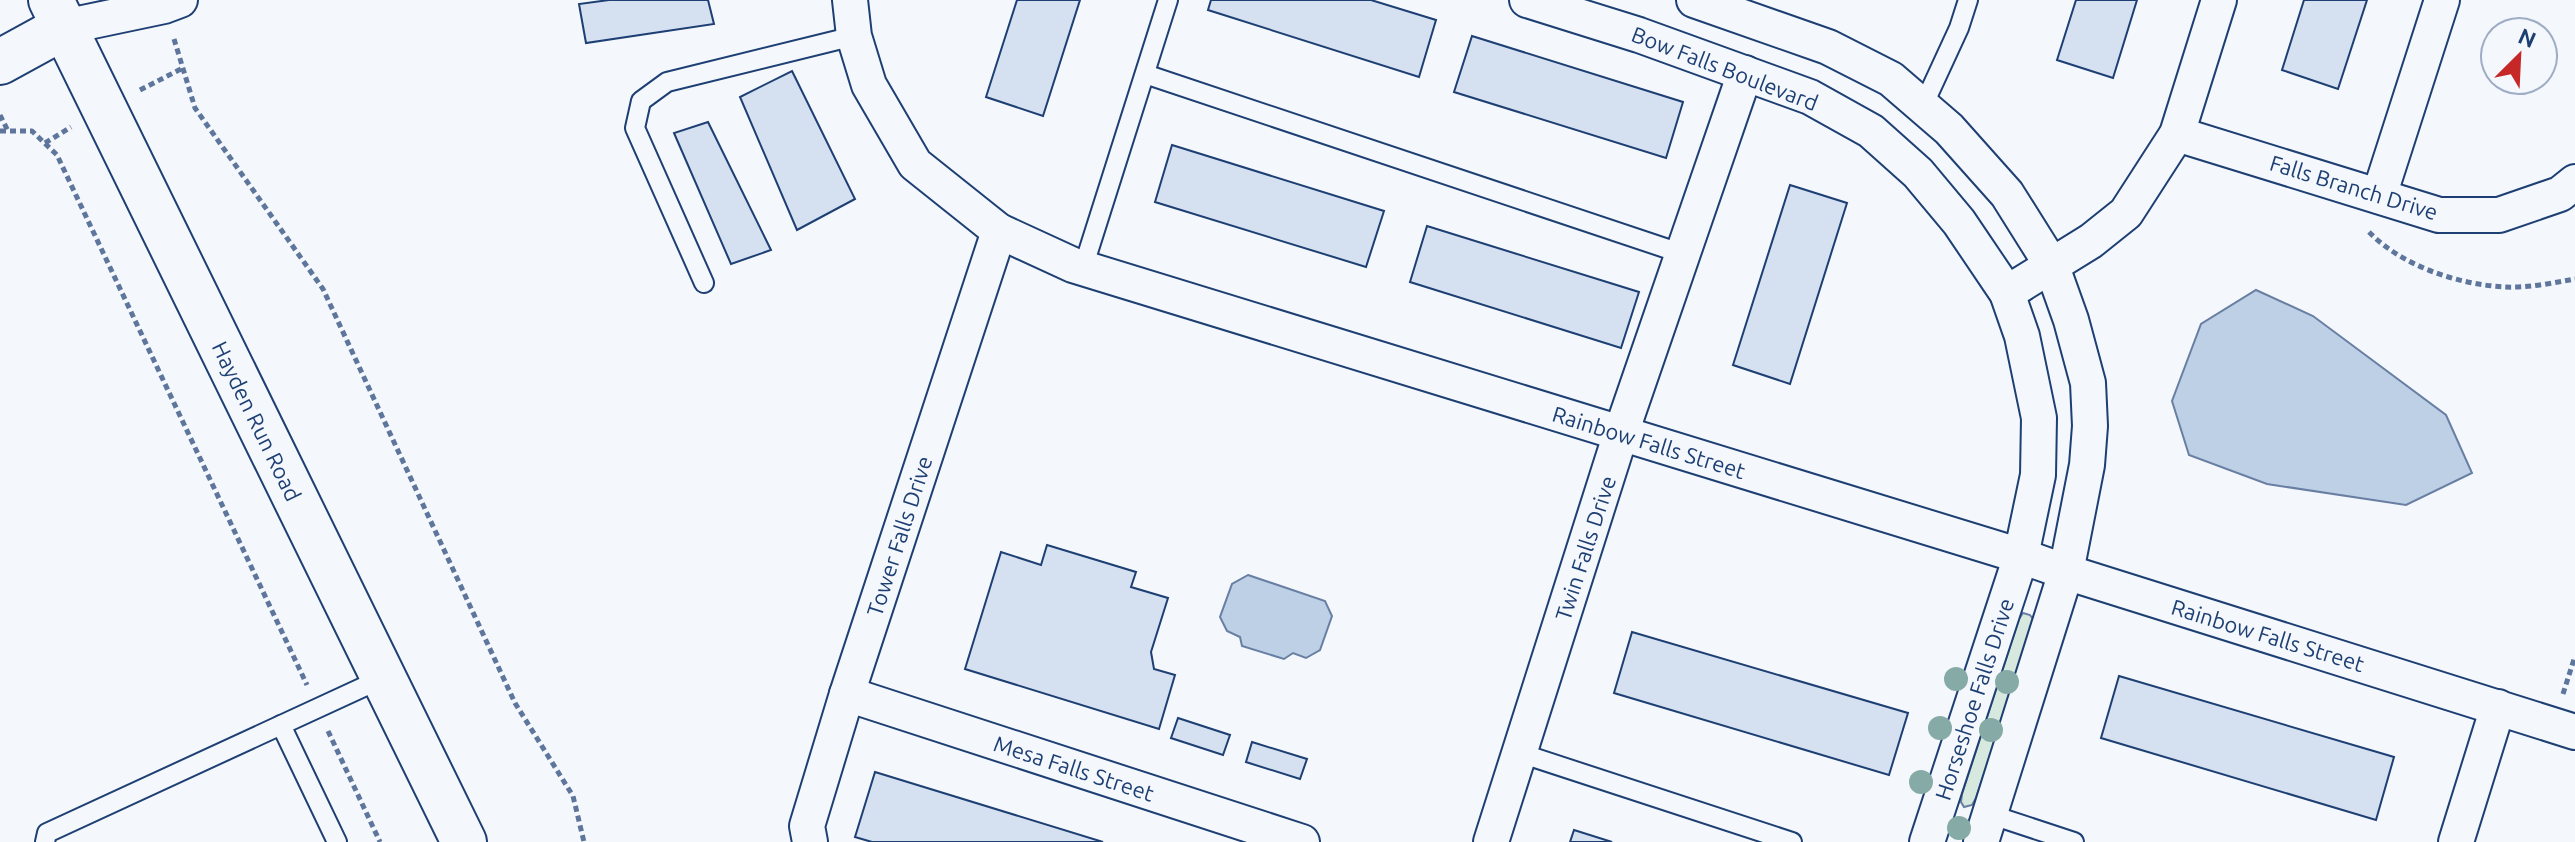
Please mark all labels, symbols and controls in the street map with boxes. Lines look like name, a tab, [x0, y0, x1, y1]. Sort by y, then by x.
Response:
north arrow	[2479, 16, 2559, 96]
street label: Bow Falls Boulevard	[1628, 21, 1822, 115]
text: N	[2515, 23, 2540, 52]
street label: Falls Branch Drive	[2267, 150, 2441, 224]
street label: Hayden Run Road	[208, 337, 306, 505]
street label: Rainbow Falls Street	[1550, 401, 1749, 483]
street label: Tower Falls Drive	[861, 453, 937, 619]
street label: Twin Falls Drive	[1550, 472, 1620, 624]
street label: Rainbow Falls Street	[2169, 594, 2368, 676]
street label: Horseshoe Falls Drive	[1930, 595, 2018, 803]
street label: Mesa Falls Street	[991, 730, 1157, 806]

